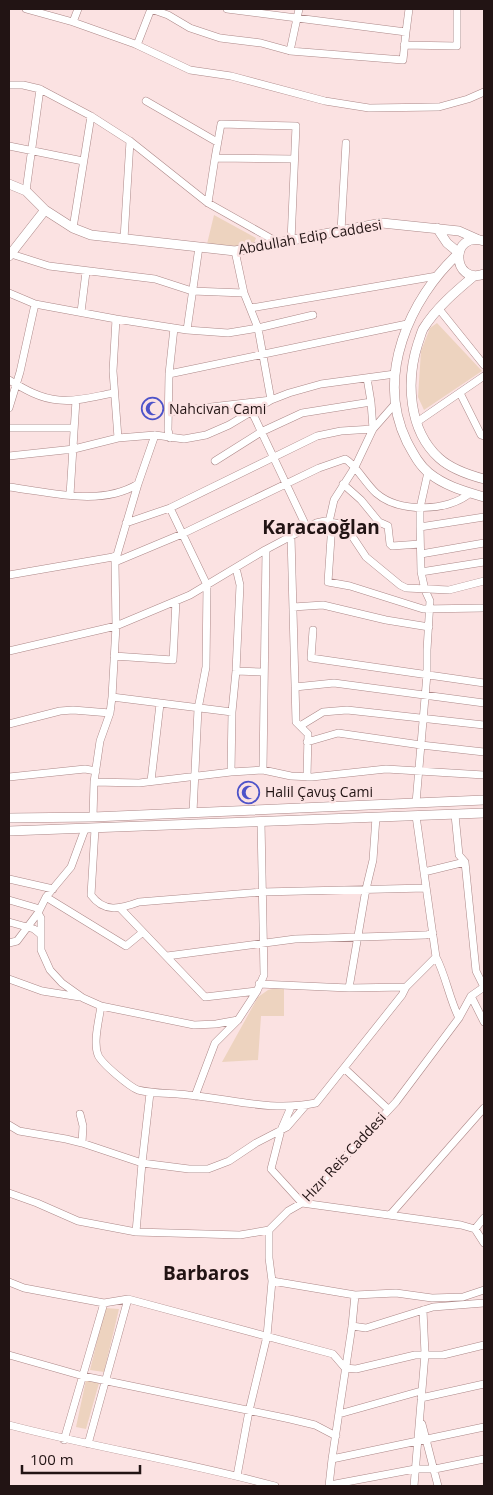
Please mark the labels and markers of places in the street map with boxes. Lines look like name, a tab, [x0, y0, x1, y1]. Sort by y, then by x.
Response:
mosque icon: Nahcivan Cami	[141, 397, 165, 421]
place label: Nahcivan Cami	[169, 399, 266, 418]
mosque icon: Halil Çavuş Cami	[237, 780, 261, 804]
place label: Halil Çavuş Cami	[265, 782, 373, 801]

